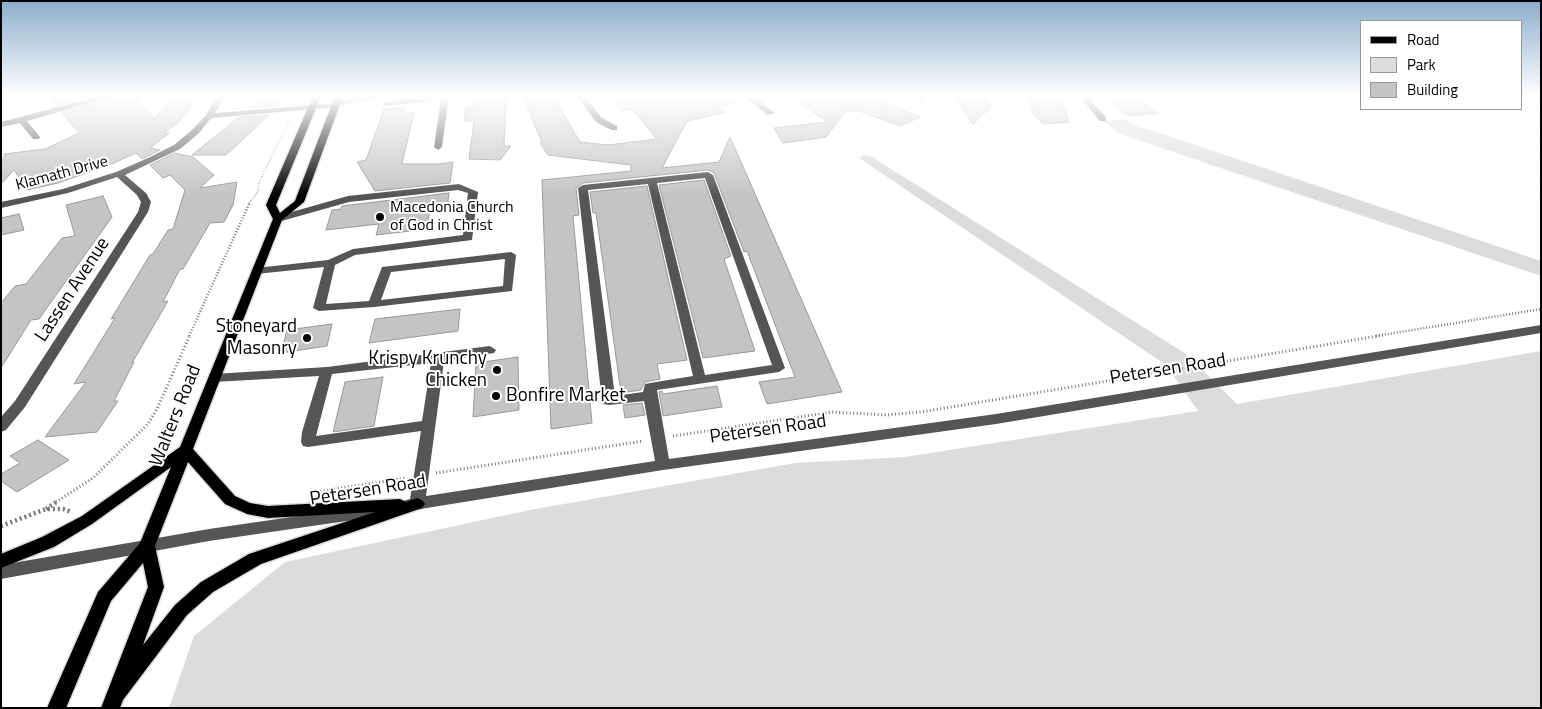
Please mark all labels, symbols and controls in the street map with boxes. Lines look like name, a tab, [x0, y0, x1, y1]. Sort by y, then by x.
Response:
legend	[1360, 20, 1522, 110]
text: Road	[1407, 28, 1439, 51]
text: Park	[1407, 53, 1436, 76]
text: Building	[1407, 78, 1458, 101]
street label: Klamath Drive	[14, 152, 110, 196]
place label: Macedonia Church of God in Christ	[390, 198, 514, 236]
marker: Macedonia Church of God in Christ	[374, 211, 386, 223]
street label: Lassen Avenue	[31, 234, 115, 346]
place label: Stoneyard Masonry	[216, 316, 297, 360]
marker: Stoneyard Masonry	[301, 332, 313, 344]
place label: Krispy Krunchy Chicken	[368, 348, 487, 392]
street label: Petersen Road	[1108, 350, 1228, 390]
street label: Walters Road	[145, 362, 207, 470]
marker: Krispy Krunchy Chicken	[491, 364, 503, 376]
place label: Bonfire Market	[506, 385, 626, 407]
marker: Bonfire Market	[490, 390, 502, 402]
street label: Petersen Road	[708, 411, 828, 449]
street label: Petersen Road	[308, 471, 428, 511]

